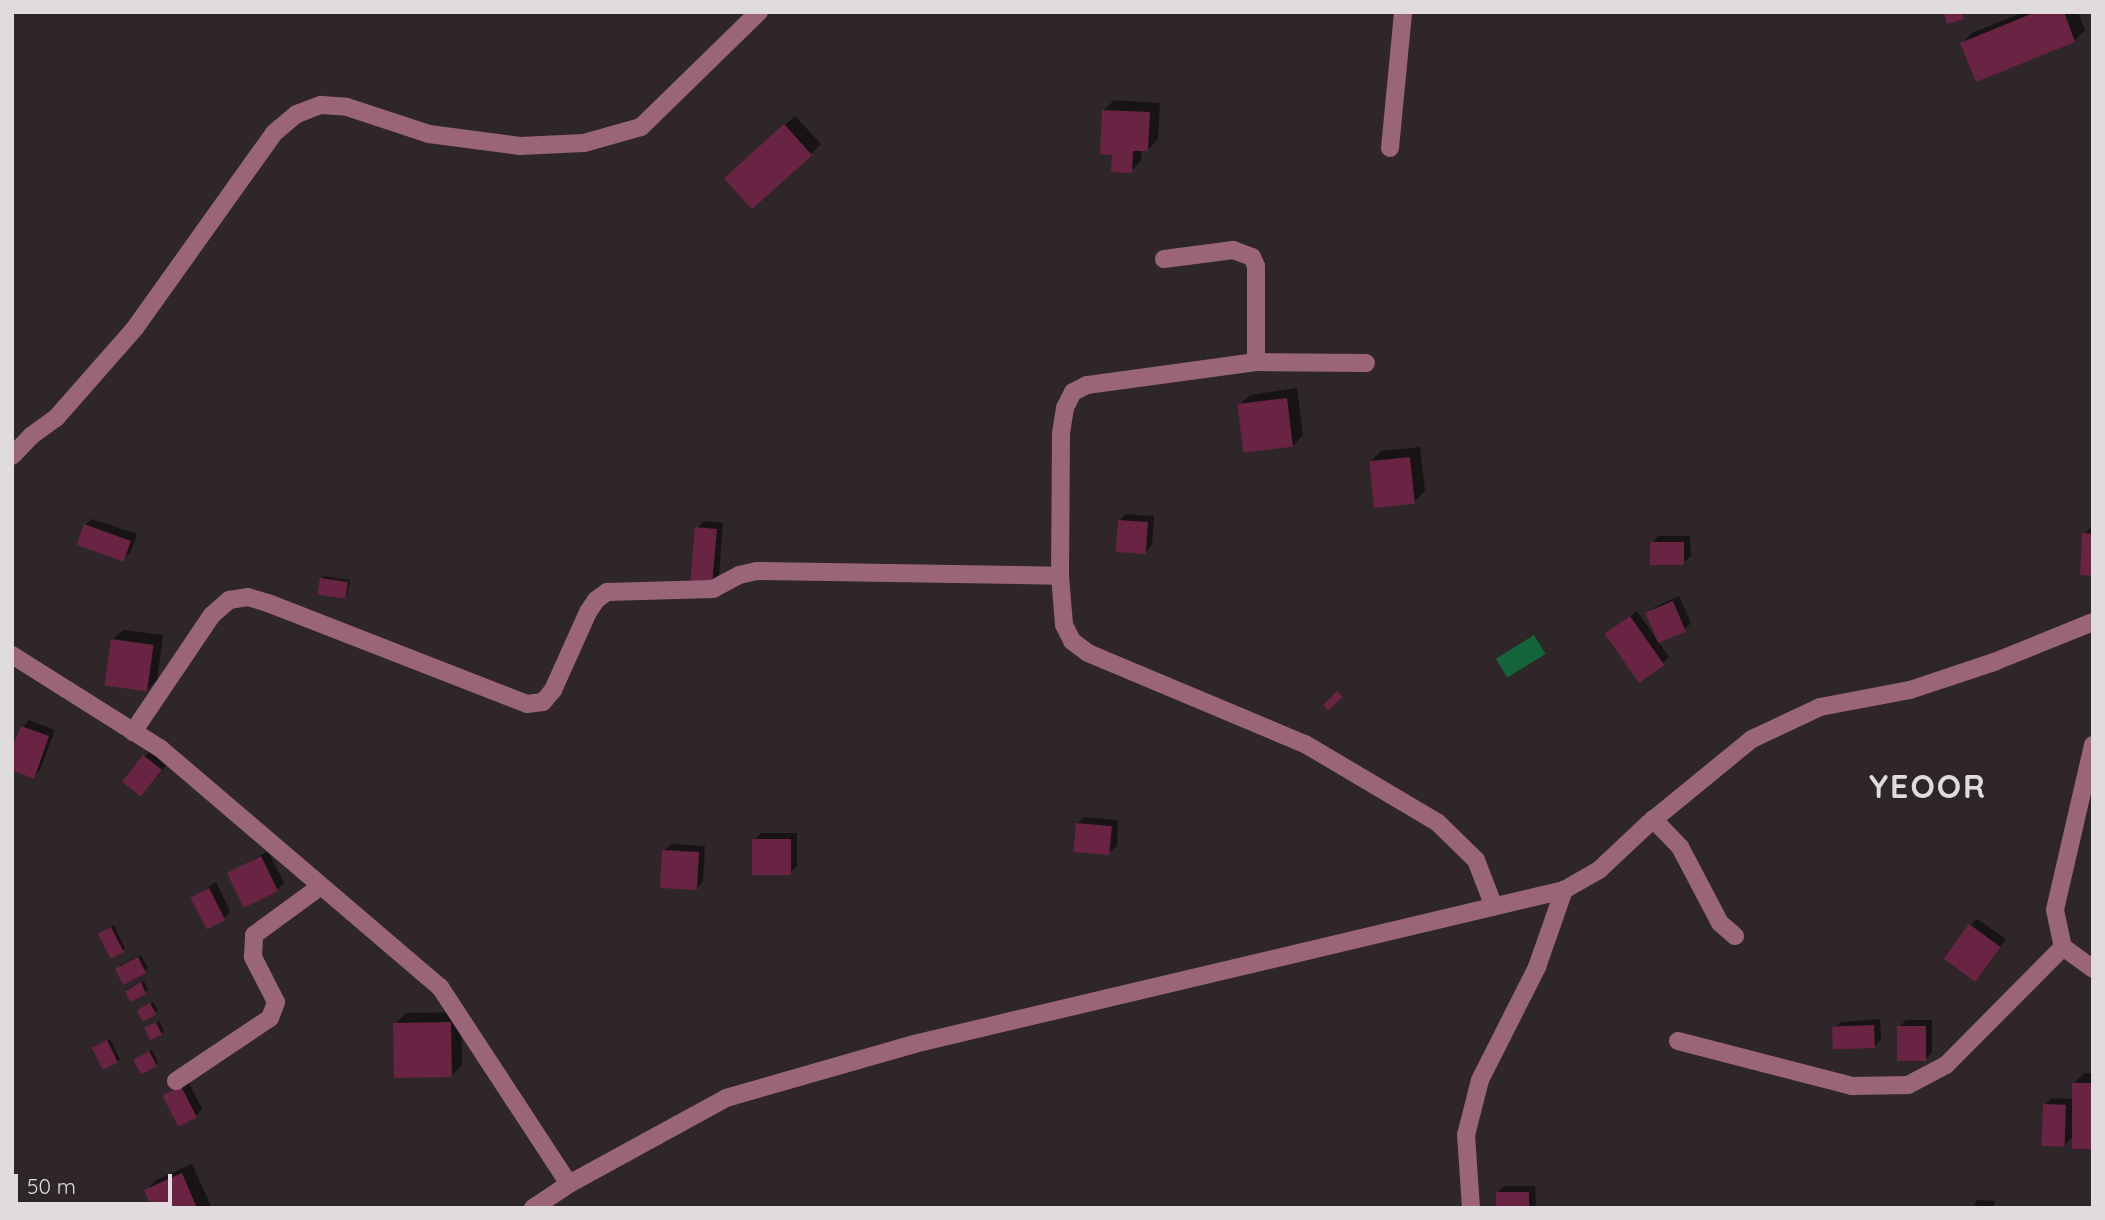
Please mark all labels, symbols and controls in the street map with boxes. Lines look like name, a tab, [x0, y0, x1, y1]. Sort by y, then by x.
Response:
district label: YEOOR	[1870, 767, 1986, 805]
scale bar	[18, 1160, 175, 1204]
text: 50 m	[27, 1173, 76, 1199]

